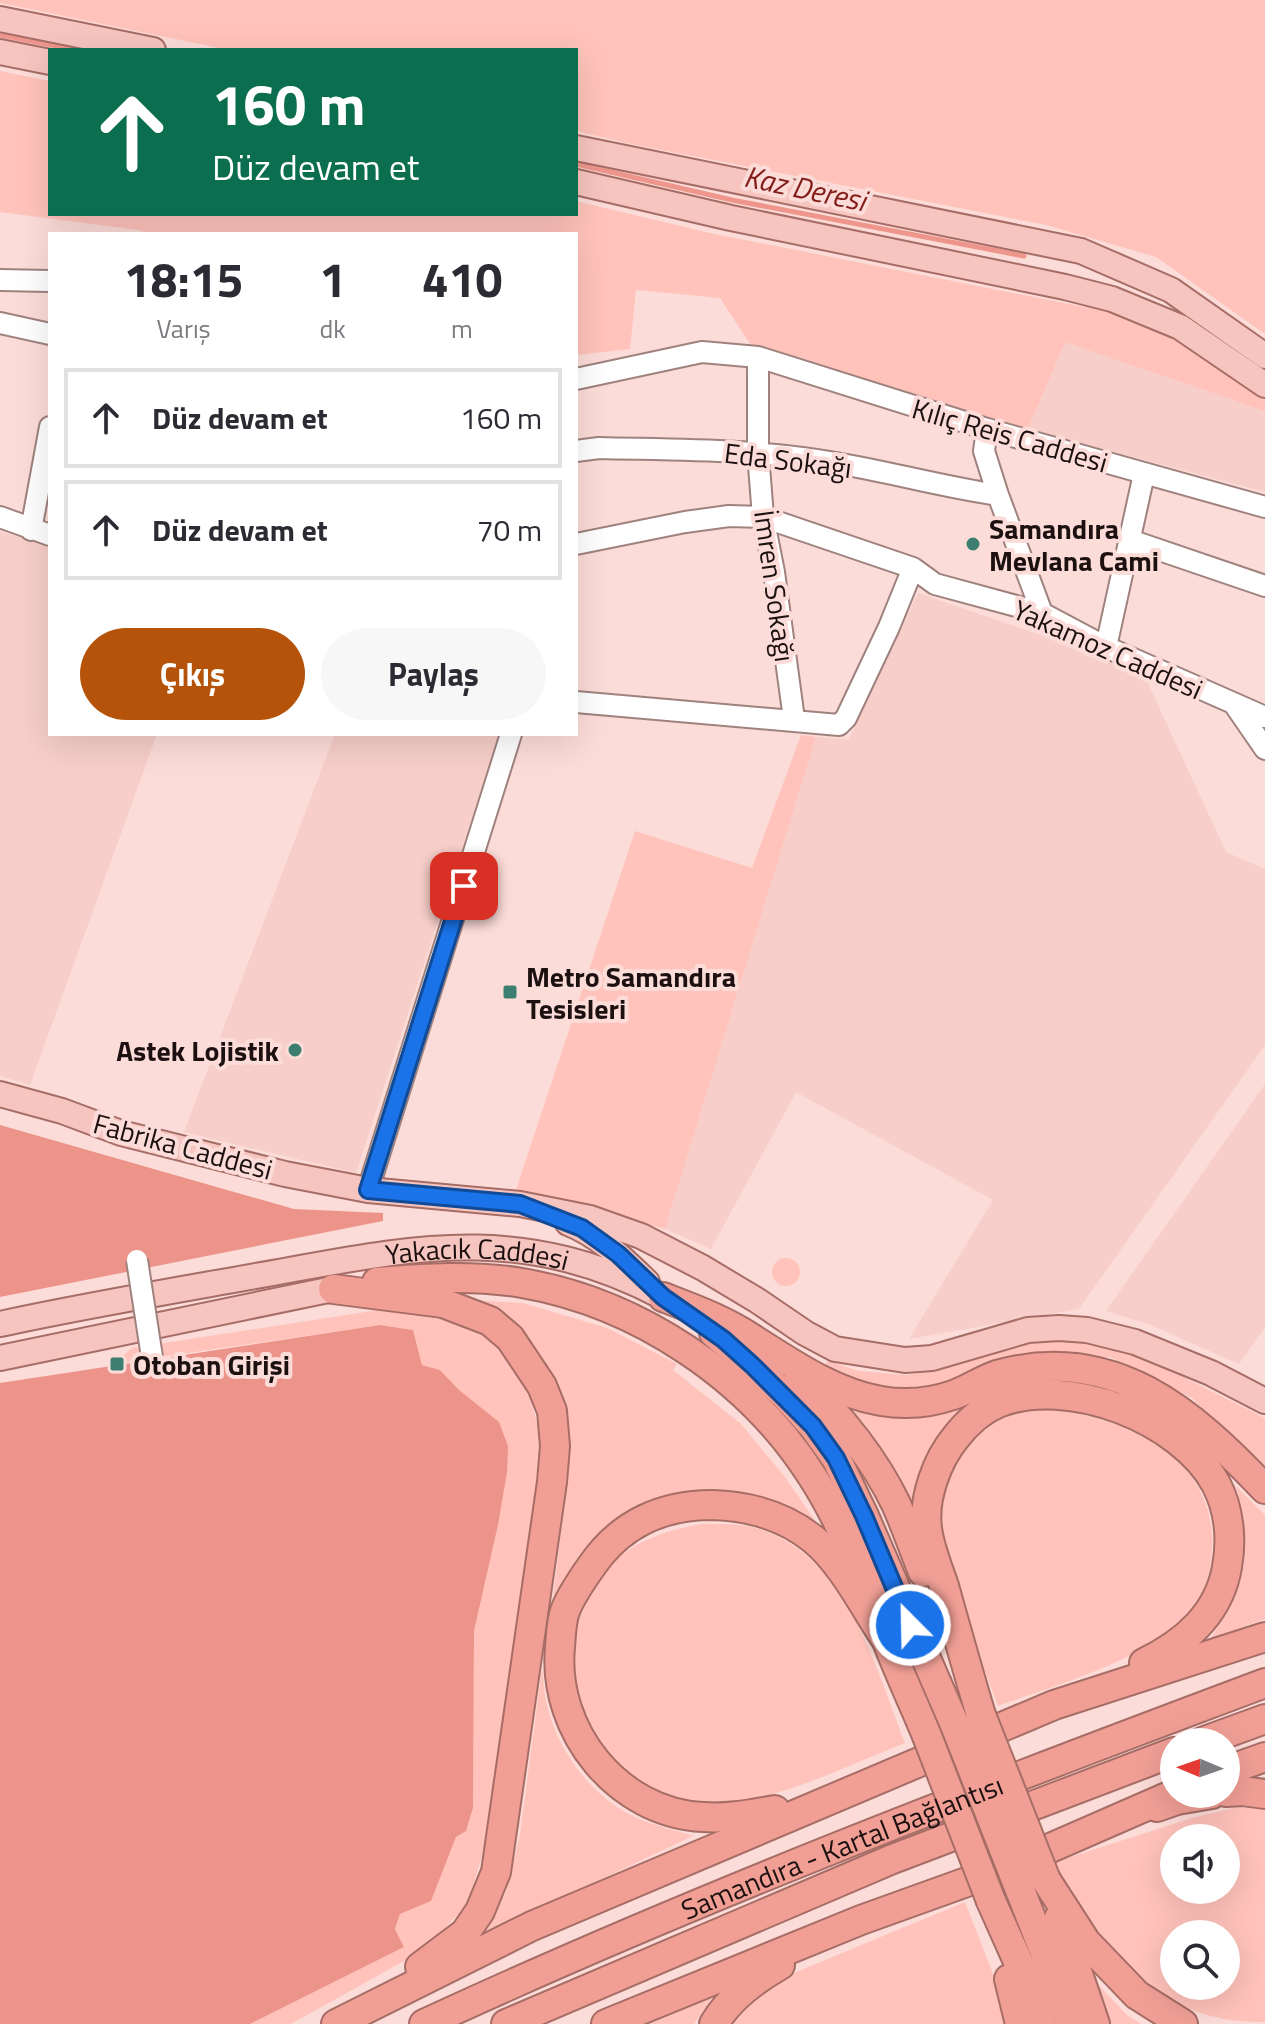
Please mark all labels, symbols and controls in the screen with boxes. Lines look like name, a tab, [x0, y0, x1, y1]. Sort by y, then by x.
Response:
text: 160 m	[212, 62, 365, 147]
icon: ahead	[80, 80, 184, 184]
text: Düz devam et	[212, 139, 419, 194]
water label: Kaz Deresi	[740, 153, 874, 224]
text: 18:15	[124, 243, 243, 316]
text: 1	[319, 243, 346, 316]
text: 410	[422, 243, 502, 316]
text: Varış	[156, 309, 211, 348]
text: dk	[319, 309, 346, 348]
text: m	[451, 309, 473, 348]
street label: Kılıç Reis Caddesi	[907, 387, 1113, 483]
text: Düz devam et	[152, 395, 328, 441]
text: 160 m	[460, 395, 542, 441]
icon: ahead	[84, 396, 128, 440]
street label: Eda Sokağı	[722, 431, 854, 489]
text: Düz devam et	[152, 507, 328, 553]
text: 70 m	[477, 507, 542, 553]
street label: İmren Sokağı	[743, 507, 807, 665]
place label: Samandıra Mevlana Cami	[989, 507, 1159, 582]
icon: ahead	[84, 508, 128, 552]
marker: Samandıra Mevlana Cami	[964, 535, 982, 553]
street label: Yakamoz Caddesi	[1006, 588, 1210, 710]
button: Çıkış	[80, 628, 305, 720]
button: Paylaş	[321, 628, 546, 720]
pin	[430, 852, 498, 920]
icon: arrive	[442, 864, 486, 908]
place label: Metro Samandıra Tesisleri	[526, 955, 736, 1030]
marker: Metro Samandıra Tesisleri	[501, 983, 519, 1001]
place label: Astek Lojistik	[116, 1029, 280, 1072]
marker: Astek Lojistik	[286, 1041, 304, 1059]
street label: Fabrika Caddesi	[89, 1101, 277, 1191]
street label: Yakacık Caddesi	[383, 1226, 574, 1281]
place label: Otoban Girişi	[133, 1343, 290, 1386]
marker: Otoban Girişi	[108, 1355, 126, 1373]
position arrow	[868, 1583, 952, 1667]
north arrow	[1160, 1728, 1240, 1808]
map controls	[1160, 1728, 1240, 2000]
street label: Samandıra - Kartal Bağlantısı	[674, 1763, 1009, 1930]
button: sound	[1160, 1824, 1240, 1904]
button: search	[1160, 1920, 1240, 2000]

